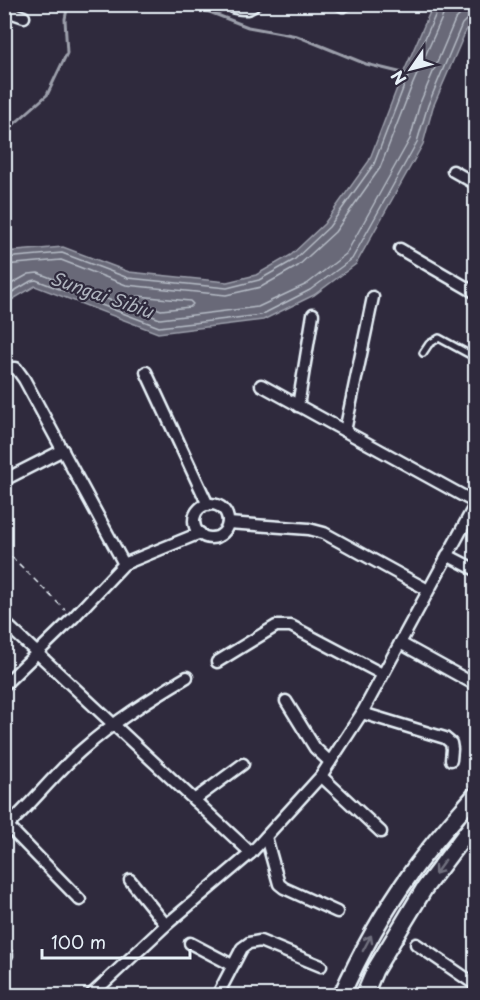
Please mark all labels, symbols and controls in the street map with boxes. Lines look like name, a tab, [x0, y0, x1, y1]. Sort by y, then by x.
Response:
north arrow	[381, 39, 441, 99]
text: N	[384, 66, 411, 90]
water label: Sungai Sibiu	[47, 264, 158, 325]
one-way arrow	[434, 858, 446, 874]
scale bar	[42, 922, 190, 960]
text: 100 m	[51, 928, 106, 955]
one-way arrow	[361, 935, 373, 952]

